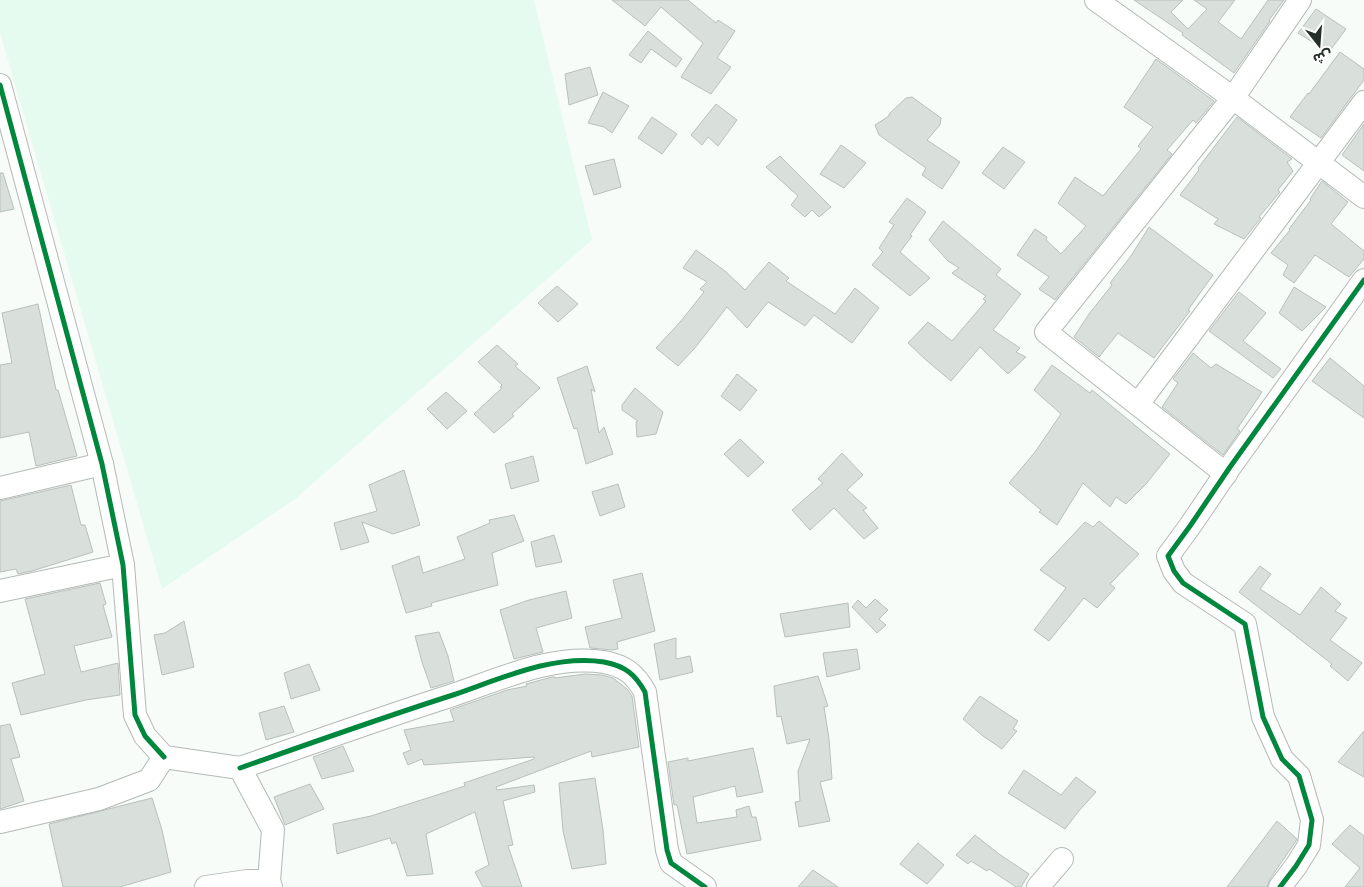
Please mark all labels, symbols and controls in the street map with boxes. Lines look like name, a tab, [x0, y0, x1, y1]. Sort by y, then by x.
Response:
north arrow	[1294, 20, 1344, 70]
text: ش	[1311, 47, 1335, 69]

